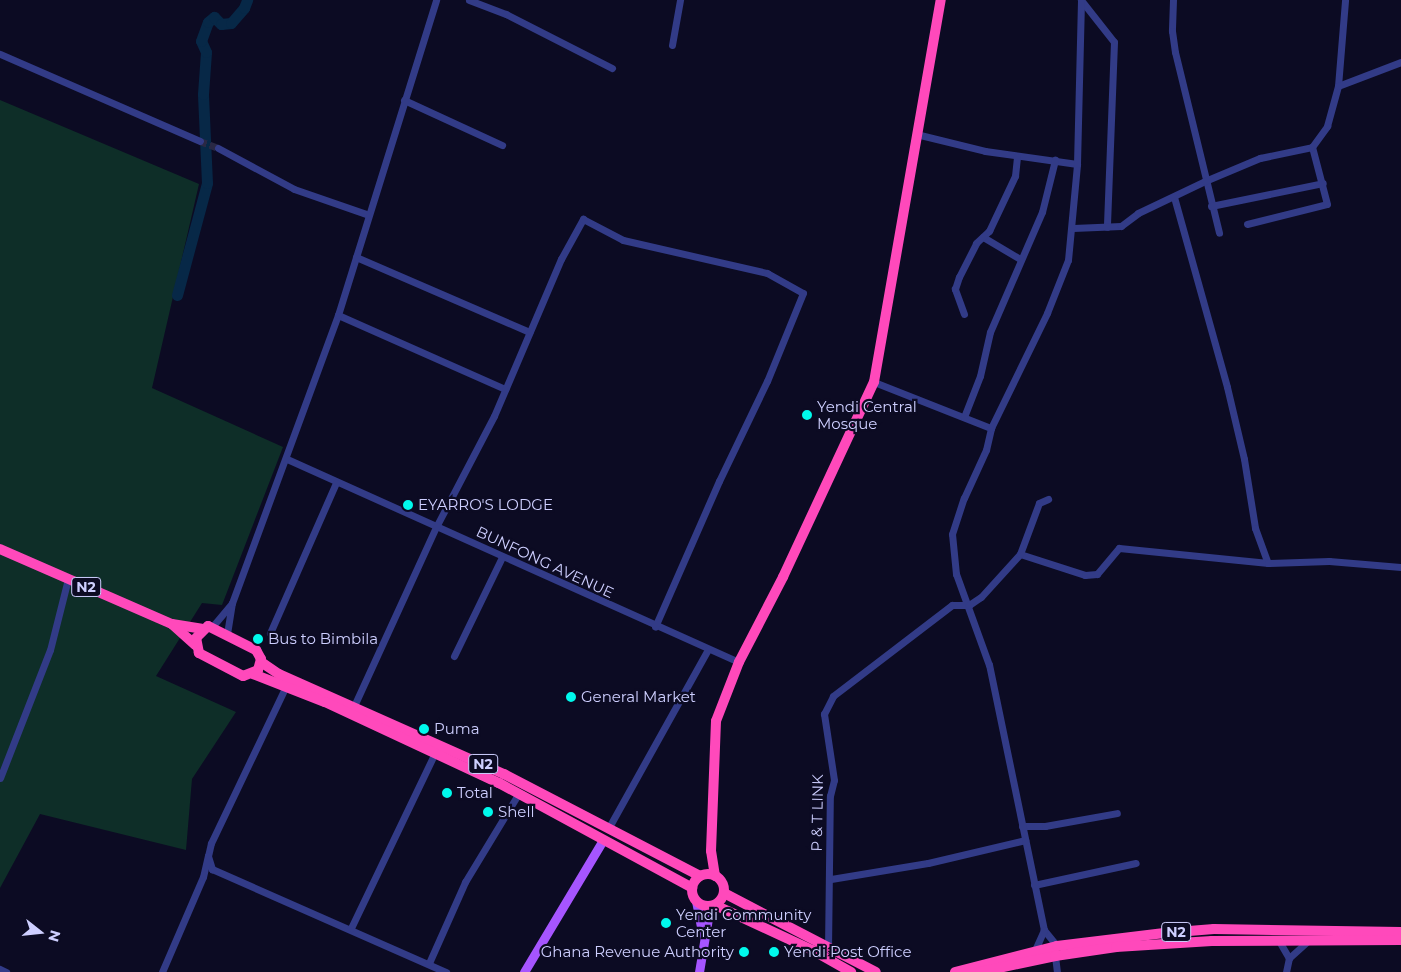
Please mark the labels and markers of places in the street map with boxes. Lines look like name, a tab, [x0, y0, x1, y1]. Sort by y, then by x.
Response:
place label: Yendi Central Mosque	[817, 397, 917, 432]
marker: Yendi Central Mosque	[801, 409, 813, 421]
place label: EYARRO'S LODGE	[418, 496, 553, 514]
marker: EYARRO'S LODGE	[402, 499, 414, 511]
place label: Bus to Bimbila	[268, 630, 378, 648]
marker: Bus to Bimbila	[252, 633, 264, 645]
place label: General Market	[581, 688, 696, 706]
marker: General Market	[565, 691, 577, 703]
place label: Puma	[434, 720, 480, 738]
marker: Puma	[418, 723, 430, 735]
place label: Total	[457, 784, 493, 802]
marker: Total	[441, 787, 453, 799]
place label: Shell	[498, 803, 534, 821]
marker: Shell	[482, 806, 494, 818]
place label: Yendi Community Center	[676, 905, 811, 940]
marker: Yendi Community Center	[660, 917, 672, 929]
place label: Ghana Revenue Authority	[541, 943, 734, 961]
place label: Yendi Post Office	[784, 943, 911, 961]
marker: Ghana Revenue Authority	[738, 946, 750, 958]
marker: Yendi Post Office	[768, 946, 780, 958]

